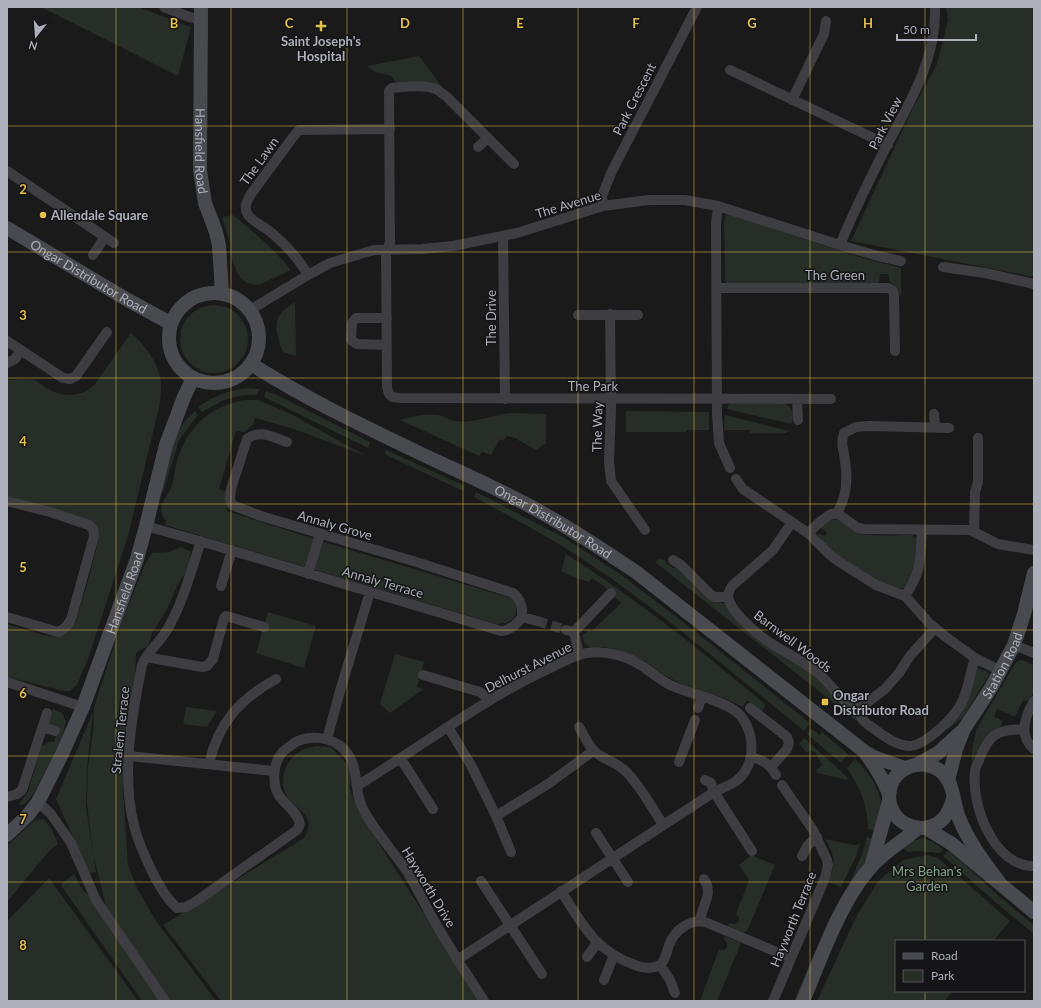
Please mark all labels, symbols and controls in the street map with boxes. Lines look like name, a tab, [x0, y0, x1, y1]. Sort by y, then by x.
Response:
text: B	[170, 15, 179, 31]
text: C	[285, 15, 294, 31]
text: D	[400, 15, 410, 31]
text: E	[516, 15, 524, 31]
text: F	[632, 15, 640, 31]
text: G	[747, 15, 757, 31]
text: H	[863, 15, 873, 31]
north arrow	[16, 16, 56, 56]
scale bar	[897, 16, 976, 42]
marker: Saint Joseph's Hospital	[315, 20, 327, 32]
text: 50 m	[903, 22, 930, 37]
place label: Saint Joseph's Hospital	[281, 33, 361, 64]
text: N	[27, 39, 39, 53]
street label: Park Crescent	[609, 60, 659, 138]
street label: Park View	[865, 94, 905, 152]
street label: Hansfield Road	[192, 108, 212, 195]
street label: The Lawn	[236, 134, 282, 188]
text: 2	[19, 181, 27, 197]
street label: The Avenue	[533, 186, 603, 222]
place label: Allendale Square	[50, 207, 148, 223]
marker: Allendale Square	[38, 210, 48, 220]
street label: Ongar Distributor Road	[27, 236, 150, 317]
street label: The Green	[805, 267, 865, 283]
street label: The Drive	[483, 290, 499, 346]
text: 3	[19, 307, 27, 323]
street label: The Park	[568, 378, 619, 394]
street label: The Way	[589, 401, 605, 452]
text: 4	[19, 433, 27, 449]
street label: Ongar Distributor Road	[492, 481, 615, 562]
street label: Annaly Grove	[296, 507, 374, 543]
street label: Hansfield Road	[102, 550, 147, 636]
text: 5	[19, 559, 27, 575]
street label: Annaly Terrace	[340, 563, 426, 601]
street label: Barnwell Woods	[751, 607, 835, 676]
street label: Station Road	[978, 630, 1026, 702]
street label: Delhurst Avenue	[482, 638, 574, 696]
text: 6	[19, 685, 27, 701]
street label: Stralem Terrace	[107, 685, 133, 775]
place label: Ongar Distributor Road	[833, 687, 929, 718]
marker: Ongar Distributor Road	[820, 697, 830, 707]
text: 7	[19, 811, 27, 827]
street label: Hayworth Drive	[399, 844, 459, 930]
park label: Mrs Behan's Garden	[892, 863, 962, 894]
street label: Hayworth Terrace	[767, 869, 819, 969]
text: 8	[19, 937, 27, 953]
legend	[895, 940, 1025, 992]
text: Road	[931, 948, 958, 963]
text: Park	[931, 968, 955, 983]

